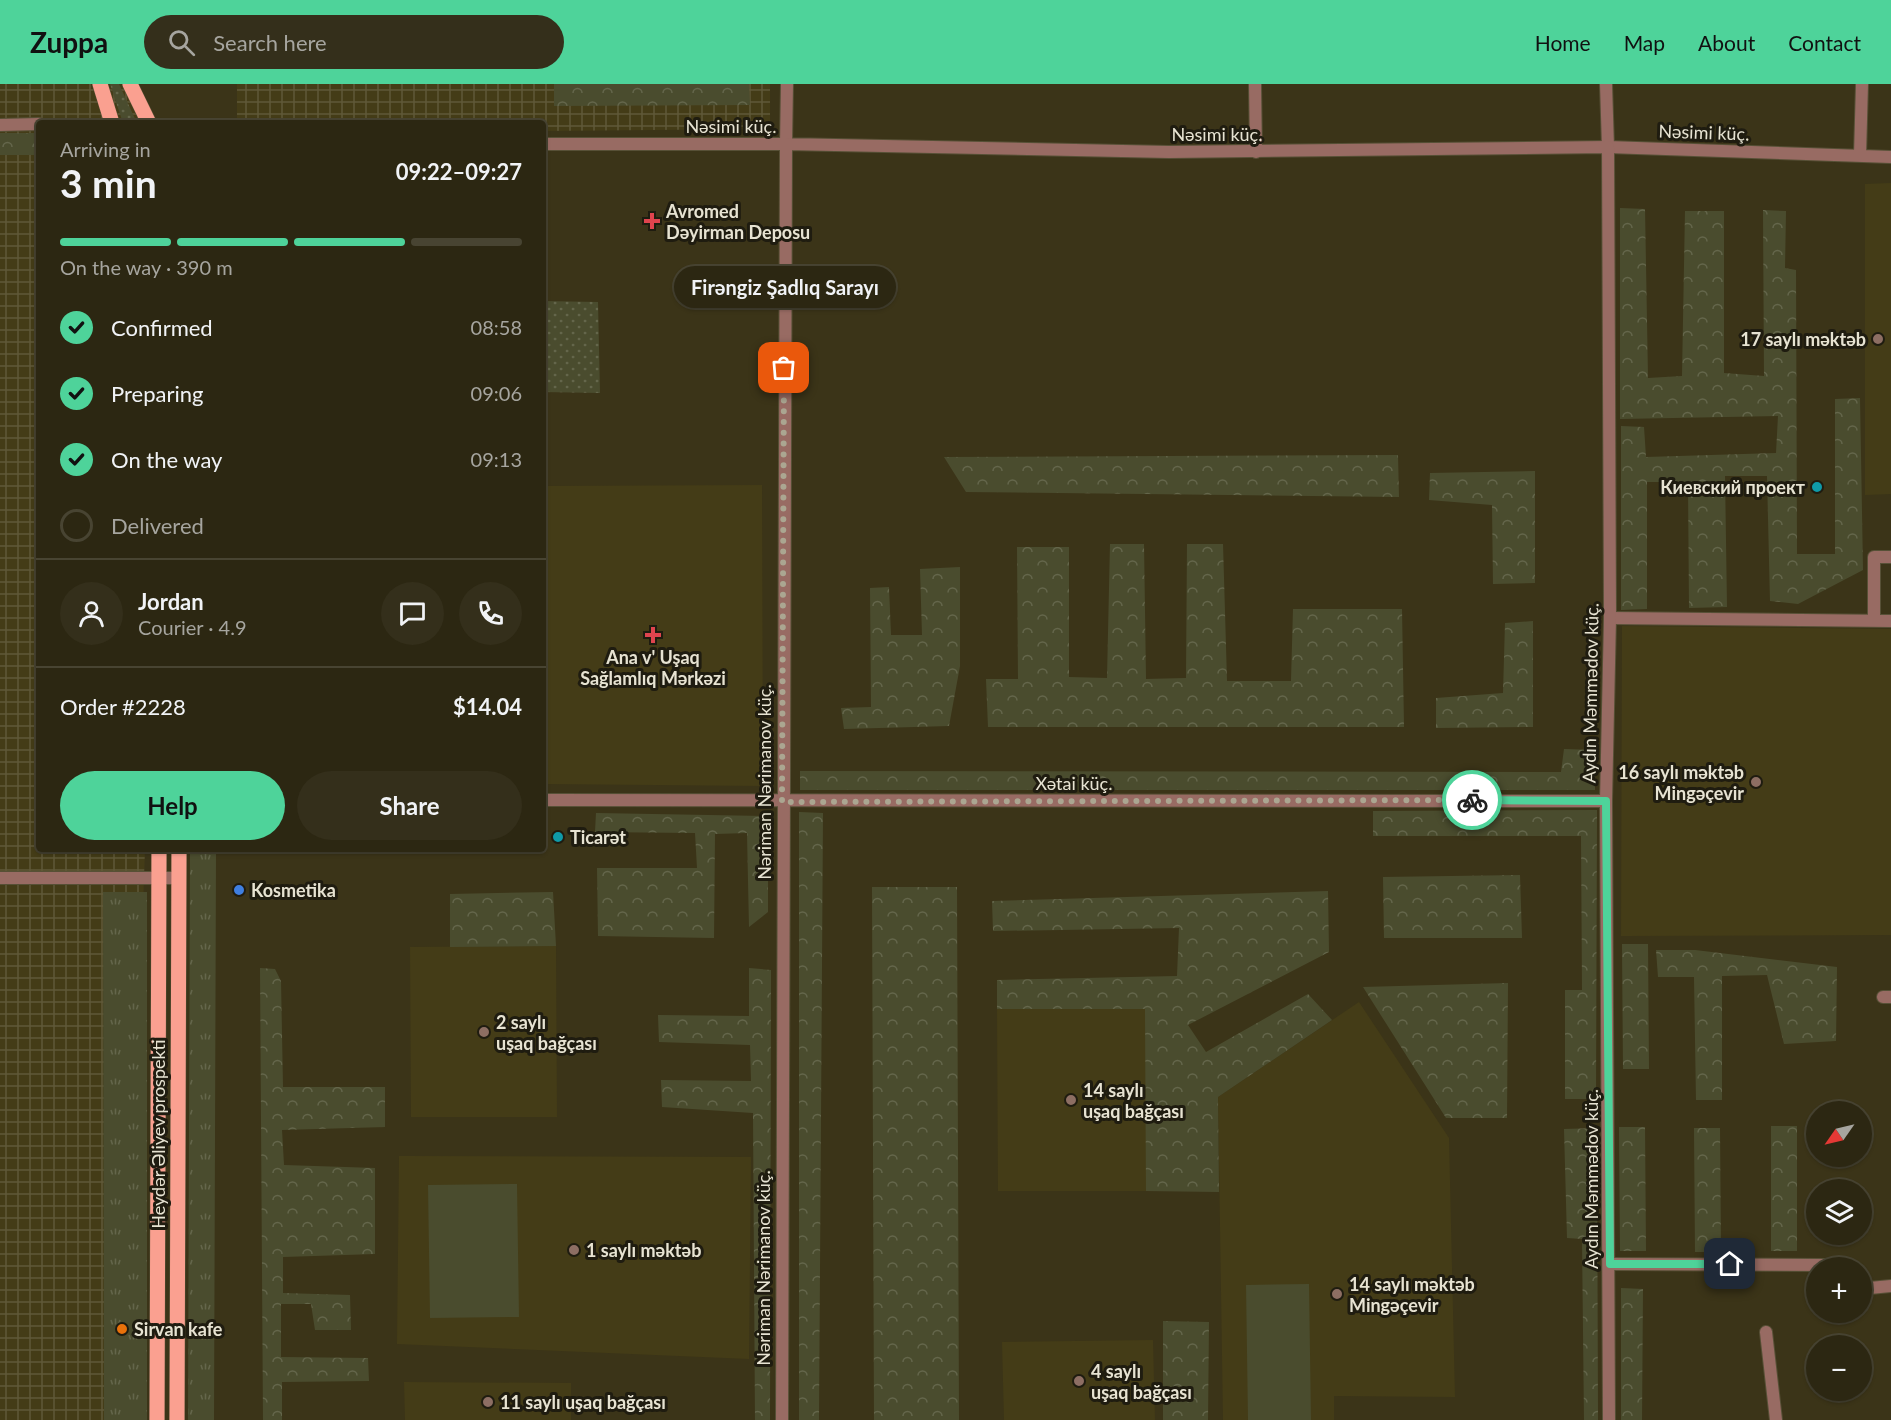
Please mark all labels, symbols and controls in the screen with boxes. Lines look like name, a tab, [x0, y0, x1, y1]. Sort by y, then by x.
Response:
search box	[144, 15, 564, 69]
text: Zuppa	[30, 25, 108, 59]
icon: search	[165, 26, 198, 59]
text: Search here	[213, 29, 327, 56]
text: Home	[1535, 30, 1591, 55]
text: Map	[1624, 30, 1665, 55]
text: About	[1698, 30, 1755, 55]
text: Contact	[1788, 30, 1861, 55]
street label: Nəsimi küç.	[686, 115, 776, 137]
street label: Nəsimi küç.	[1658, 119, 1750, 145]
street label: Nəsimi küç.	[1172, 123, 1262, 145]
text: Arriving in	[60, 137, 151, 161]
text: 09:22–09:27	[396, 158, 522, 185]
text: 3 min	[60, 160, 157, 206]
place label: Avromed Dəyirman Deposu	[665, 200, 810, 243]
marker: Avromed Dəyirman Deposu	[643, 212, 661, 230]
text: On the way · 390 m	[60, 255, 233, 279]
callout: Firəngiz Şadlıq Sarayı	[673, 266, 895, 308]
text: Firəngiz Şadlıq Sarayı	[691, 275, 879, 299]
icon: check	[60, 311, 93, 344]
text: Confirmed	[111, 314, 213, 341]
text: 08:58	[471, 315, 522, 339]
place label: 17 saylı məktəb	[1740, 328, 1866, 350]
marker: 17 saylı məktəb	[1871, 332, 1885, 346]
pin	[758, 342, 809, 393]
icon: bag	[767, 351, 800, 384]
icon: check	[60, 377, 93, 410]
text: Preparing	[111, 380, 203, 407]
text: 09:06	[471, 381, 522, 405]
icon: check	[60, 443, 93, 476]
text: On the way	[111, 446, 222, 473]
text: 09:13	[471, 447, 522, 471]
place label: Киевский проект	[1660, 476, 1806, 498]
marker: Киевский проект	[1810, 480, 1824, 494]
text: Delivered	[111, 512, 204, 539]
button: person	[60, 582, 123, 645]
button: chat	[381, 582, 444, 645]
button: phone	[459, 582, 522, 645]
text: Jordan	[138, 588, 204, 615]
street label: Aydın Məmmədov küç.	[1577, 603, 1603, 783]
text: Courier · 4.9	[138, 615, 247, 639]
marker: Ana v' Uşaq Sağlamlıq Mərkəzi	[644, 626, 662, 644]
place label: Ana v' Uşaq Sağlamlıq Mərkəzi	[580, 646, 726, 689]
street label: Nəriman Nərimanov küç.	[753, 684, 775, 880]
text: Order #2228	[60, 693, 186, 720]
text: $14.04	[453, 693, 522, 720]
place label: 16 saylı məktəb Mingəçevir	[1618, 761, 1744, 804]
courier	[1442, 770, 1502, 830]
button: Help	[60, 771, 285, 840]
button: Share	[297, 771, 522, 840]
street label: Xətai küç.	[1036, 772, 1112, 794]
marker: 16 saylı məktəb Mingəçevir	[1749, 775, 1763, 789]
icon: bike	[1456, 784, 1489, 817]
place label: Ticarət	[570, 826, 626, 848]
marker: Ticarət	[551, 830, 565, 844]
place label: Kosmetika	[251, 879, 336, 901]
marker: Kosmetika	[232, 883, 246, 897]
place label: 2 saylı uşaq bağçası	[496, 1011, 597, 1054]
marker: 2 saylı uşaq bağçası	[477, 1025, 491, 1039]
street label: Heydər Əliyev prospekti	[147, 1039, 169, 1229]
place label: 14 saylı uşaq bağçası	[1083, 1079, 1184, 1122]
street label: Aydın Məmmədov küç.	[1580, 1089, 1602, 1269]
marker: 14 saylı uşaq bağçası	[1064, 1093, 1078, 1107]
north arrow	[1806, 1101, 1872, 1167]
map controls	[1806, 1101, 1872, 1401]
street label: Nəriman Nərimanov küç.	[752, 1170, 774, 1366]
button: layers	[1806, 1179, 1872, 1245]
pin	[1704, 1238, 1755, 1289]
place label: 1 saylı məktəb	[586, 1239, 701, 1261]
marker: 1 saylı məktəb	[567, 1243, 581, 1257]
icon: home	[1713, 1247, 1746, 1280]
button: +	[1806, 1257, 1872, 1323]
place label: 14 saylı məktəb Mingəçevir	[1349, 1273, 1475, 1316]
marker: 14 saylı məktəb Mingəçevir	[1330, 1287, 1344, 1301]
place label: Sirvan kafe	[134, 1318, 223, 1340]
marker: Sirvan kafe	[115, 1322, 129, 1336]
button: −	[1806, 1335, 1872, 1401]
place label: 4 saylı uşaq bağçası	[1091, 1360, 1192, 1403]
marker: 4 saylı uşaq bağçası	[1072, 1374, 1086, 1388]
place label: 11 saylı uşaq bağçası	[500, 1391, 666, 1413]
marker: 11 saylı uşaq bağçası	[481, 1395, 495, 1409]

